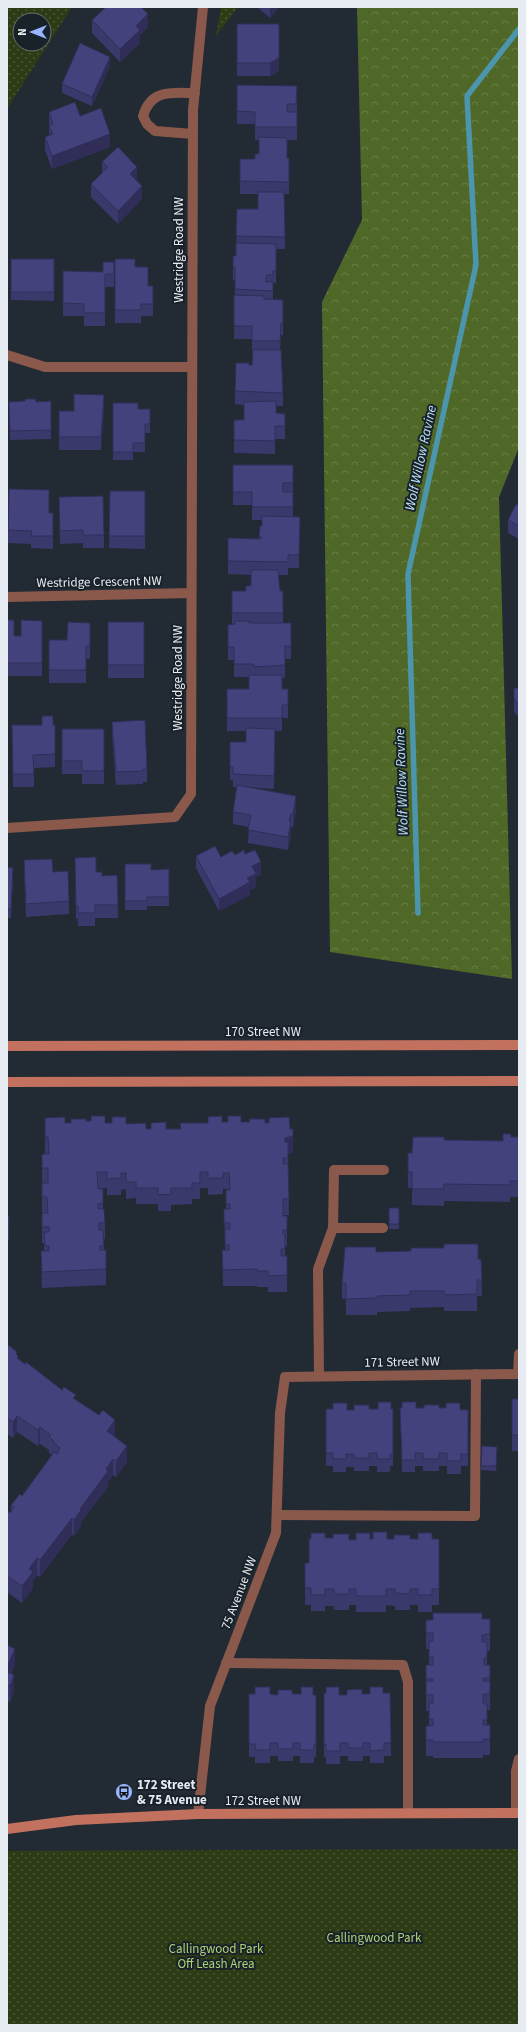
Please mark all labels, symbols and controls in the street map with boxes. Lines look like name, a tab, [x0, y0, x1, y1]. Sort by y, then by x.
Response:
north arrow	[12, 12, 52, 52]
text: N	[15, 28, 30, 36]
street label: Westridge Road NW	[170, 197, 188, 303]
water label: Wolf Willow Ravine	[400, 403, 442, 513]
street label: Westridge Crescent NW	[36, 572, 162, 592]
street label: Westridge Road NW	[169, 625, 187, 731]
water label: Wolf Willow Ravine	[390, 728, 414, 836]
street label: 170 Street NW	[225, 1023, 301, 1041]
street label: 171 Street NW	[364, 1352, 440, 1372]
street label: 75 Avenue NW	[217, 1554, 261, 1632]
place label: 172 Street & 75 Avenue	[137, 1776, 207, 1809]
bus stop icon: 172 Street & 75 Avenue	[114, 1782, 134, 1802]
street label: 172 Street NW	[225, 1792, 301, 1810]
park label: Callingwood Park	[327, 1929, 422, 1947]
park label: Callingwood Park Off Leash Area	[169, 1940, 264, 1973]

